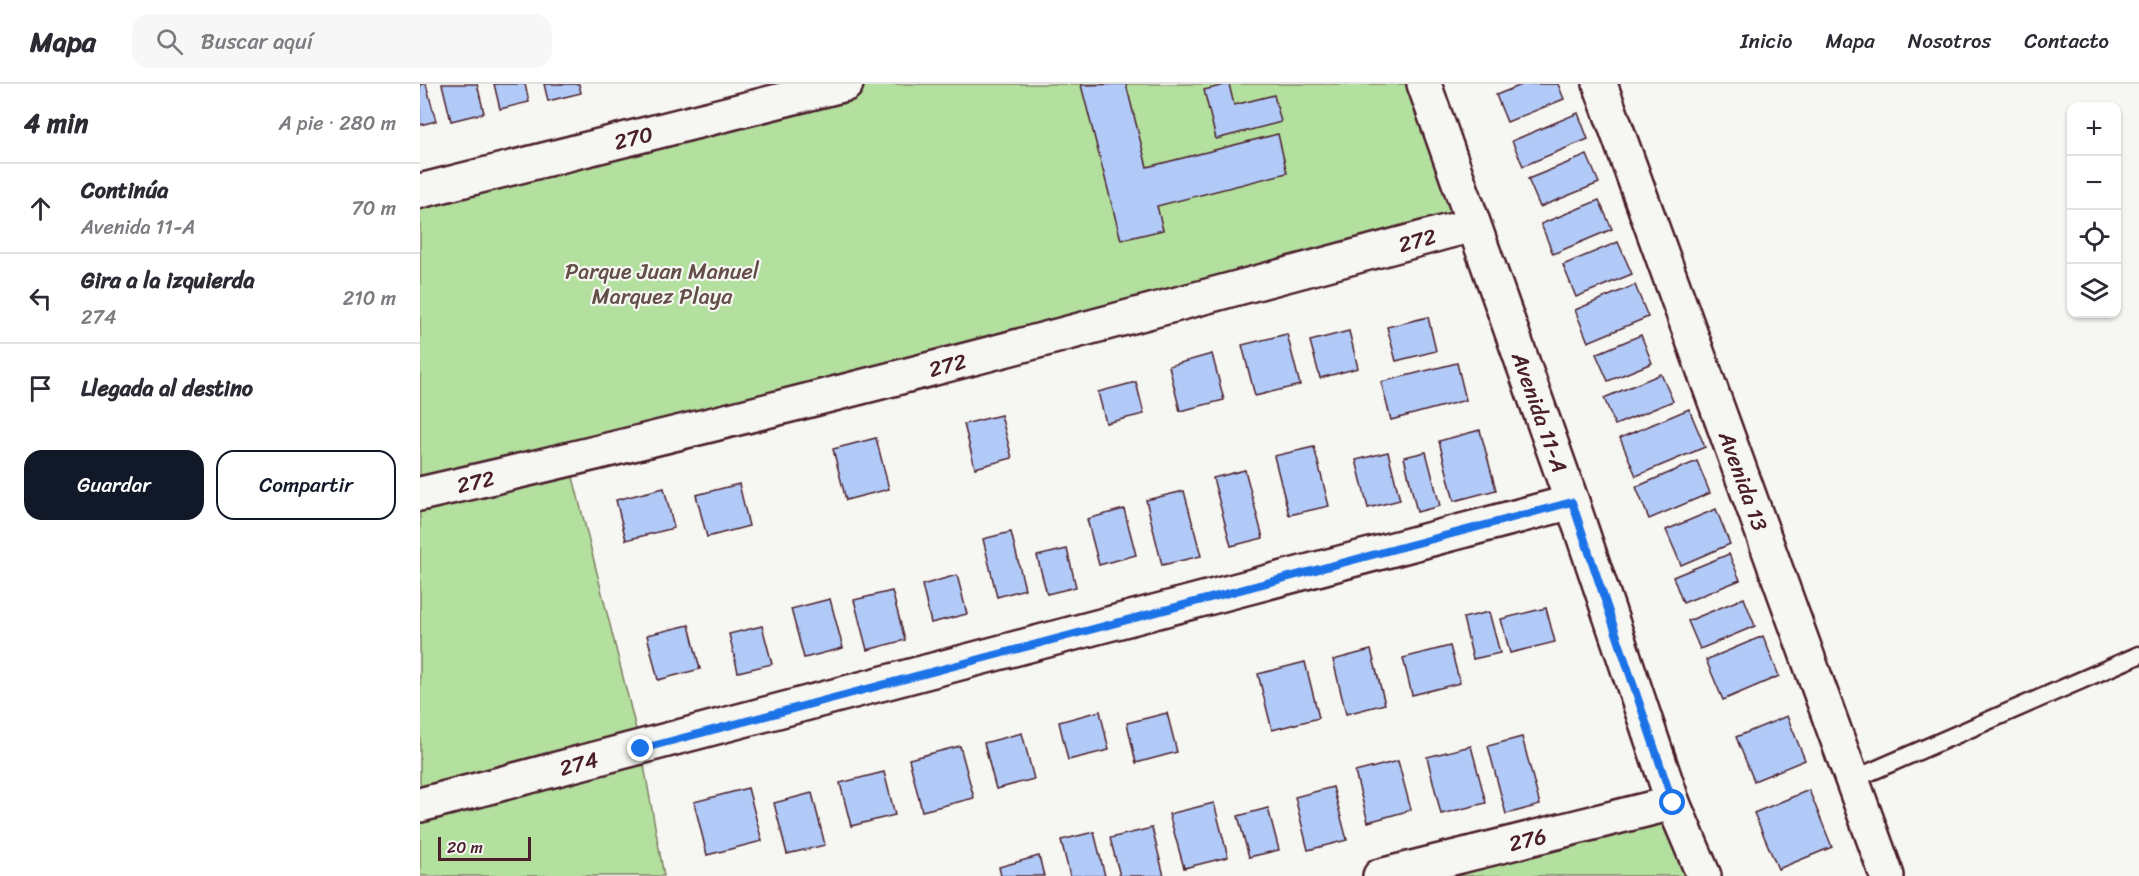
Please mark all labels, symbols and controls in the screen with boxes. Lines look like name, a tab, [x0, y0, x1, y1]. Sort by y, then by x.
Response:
search box	[132, 14, 552, 68]
text: Mapa	[30, 17, 96, 66]
text: Buscar aquí	[201, 22, 313, 61]
text: Inicio	[1740, 22, 1792, 60]
text: Mapa	[1825, 22, 1875, 60]
text: Nosotros	[1908, 22, 1991, 60]
text: Contacto	[2024, 22, 2109, 60]
icon: search	[153, 25, 186, 58]
text: 4 min	[24, 100, 88, 146]
map controls	[2067, 102, 2121, 318]
button: +	[2067, 102, 2121, 156]
text: A pie · 280 m	[279, 106, 396, 141]
street label: 270	[610, 114, 657, 162]
button: −	[2067, 156, 2121, 210]
text: Continúa	[81, 171, 168, 210]
text: 70 m	[351, 191, 396, 226]
icon: ahead	[24, 192, 57, 225]
text: Avenida 11-A	[81, 210, 195, 245]
button: locate	[2067, 210, 2121, 264]
street label: 272	[1394, 216, 1441, 264]
park label: Parque Juan Manuel Marquez Playa	[565, 252, 760, 316]
text: Gira a la izquierda	[81, 261, 254, 300]
button: layers	[2067, 264, 2121, 318]
text: 210 m	[343, 281, 396, 316]
icon: left	[24, 282, 57, 315]
text: 274	[81, 300, 116, 335]
street label: 272	[924, 342, 971, 389]
street label: Avenida 11-A	[1500, 345, 1579, 478]
text: Llegada al destino	[81, 369, 253, 408]
icon: arrive	[24, 372, 57, 405]
street label: Avenida 13	[1707, 425, 1779, 536]
button: Guardar	[24, 450, 204, 520]
button: Compartir	[216, 450, 396, 520]
street label: 272	[453, 458, 499, 505]
route end	[627, 735, 653, 761]
street label: 274	[555, 740, 603, 788]
route start	[1659, 789, 1685, 815]
street label: 276	[1505, 816, 1551, 863]
text: 20 m	[447, 833, 483, 862]
scale bar	[438, 834, 531, 862]

